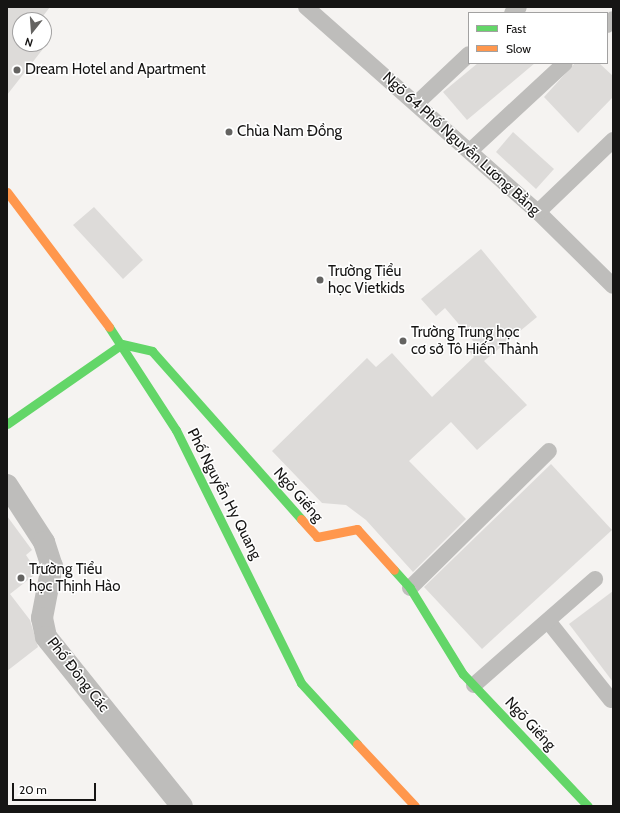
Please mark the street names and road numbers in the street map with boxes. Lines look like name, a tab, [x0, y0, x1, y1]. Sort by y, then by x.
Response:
street label: Ngõ 64 Phố Nguyễn Lương Bằng	[379, 69, 543, 219]
street label: Phố Nguyễn Hy Quang	[183, 426, 265, 562]
street label: Ngõ Giếng	[270, 464, 326, 526]
street label: Phố Đông Các	[43, 634, 113, 716]
street label: Ngõ Giếng	[501, 694, 559, 754]

